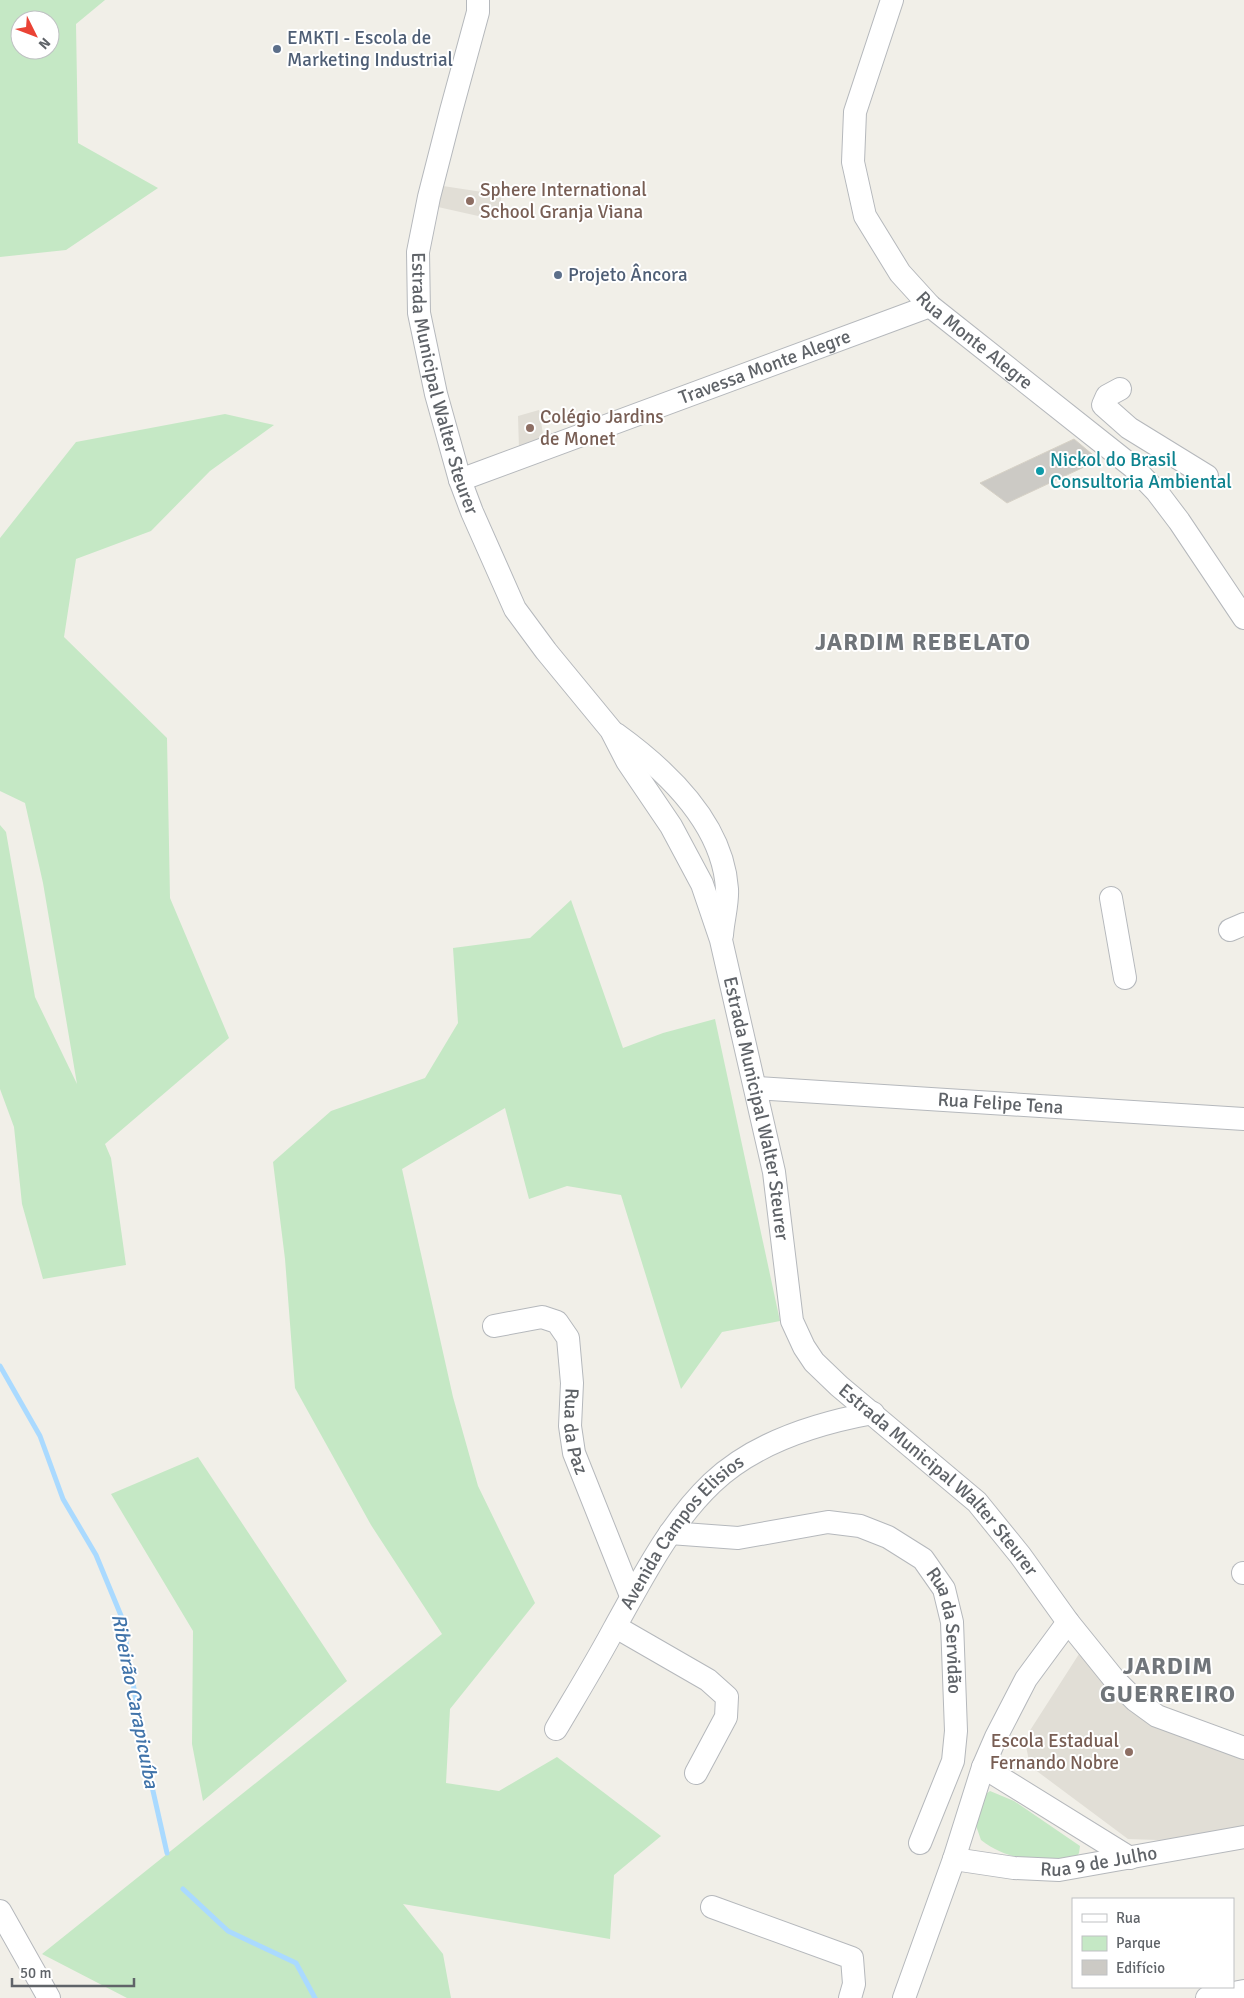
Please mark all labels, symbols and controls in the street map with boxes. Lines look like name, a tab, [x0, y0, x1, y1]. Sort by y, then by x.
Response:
north arrow	[10, 10, 60, 60]
place label: EMKTI - Escola de Marketing Industrial	[287, 26, 453, 72]
text: N	[35, 34, 54, 53]
marker: EMKTI - Escola de Marketing Industrial	[271, 43, 283, 55]
place label: Sphere International School Granja Viana	[480, 178, 647, 224]
marker: Sphere International School Granja Viana	[464, 195, 476, 207]
street label: Estrada Municipal Walter Steurer	[406, 252, 484, 518]
place label: Projeto Âncora	[568, 263, 688, 287]
marker: Projeto Âncora	[552, 269, 564, 281]
street label: Rua Monte Alegre	[911, 286, 1038, 395]
street label: Travessa Monte Alegre	[676, 324, 854, 410]
place label: Colégio Jardins de Monet	[540, 405, 664, 451]
marker: Colégio Jardins de Monet	[524, 422, 536, 434]
place label: Nickol do Brasil Consultoria Ambiental	[1050, 448, 1232, 494]
marker: Nickol do Brasil Consultoria Ambiental	[1034, 465, 1046, 477]
district label: JARDIM REBELATO	[815, 627, 1031, 657]
street label: Estrada Municipal Walter Steurer	[718, 974, 794, 1242]
street label: Rua Felipe Tena	[937, 1088, 1064, 1119]
street label: Estrada Municipal Walter Steurer	[833, 1378, 1043, 1581]
street label: Rua da Paz	[558, 1387, 593, 1478]
street label: Avenida Campos Elisios	[615, 1450, 749, 1614]
street label: Rua da Servidão	[921, 1563, 967, 1695]
water label: Ribeirão Carapicuíba	[106, 1612, 164, 1791]
district label: JARDIM GUERREIRO	[1100, 1651, 1236, 1709]
place label: Escola Estadual Fernando Nobre	[990, 1729, 1119, 1775]
marker: Escola Estadual Fernando Nobre	[1123, 1746, 1135, 1758]
street label: Rua 9 de Julho	[1040, 1841, 1159, 1882]
legend	[1072, 1898, 1234, 1988]
text: Rua	[1116, 1909, 1141, 1927]
text: Parque	[1116, 1934, 1161, 1952]
scale bar	[12, 1956, 135, 1988]
text: Edifício	[1116, 1959, 1165, 1977]
text: 50 m	[20, 1964, 51, 1982]

